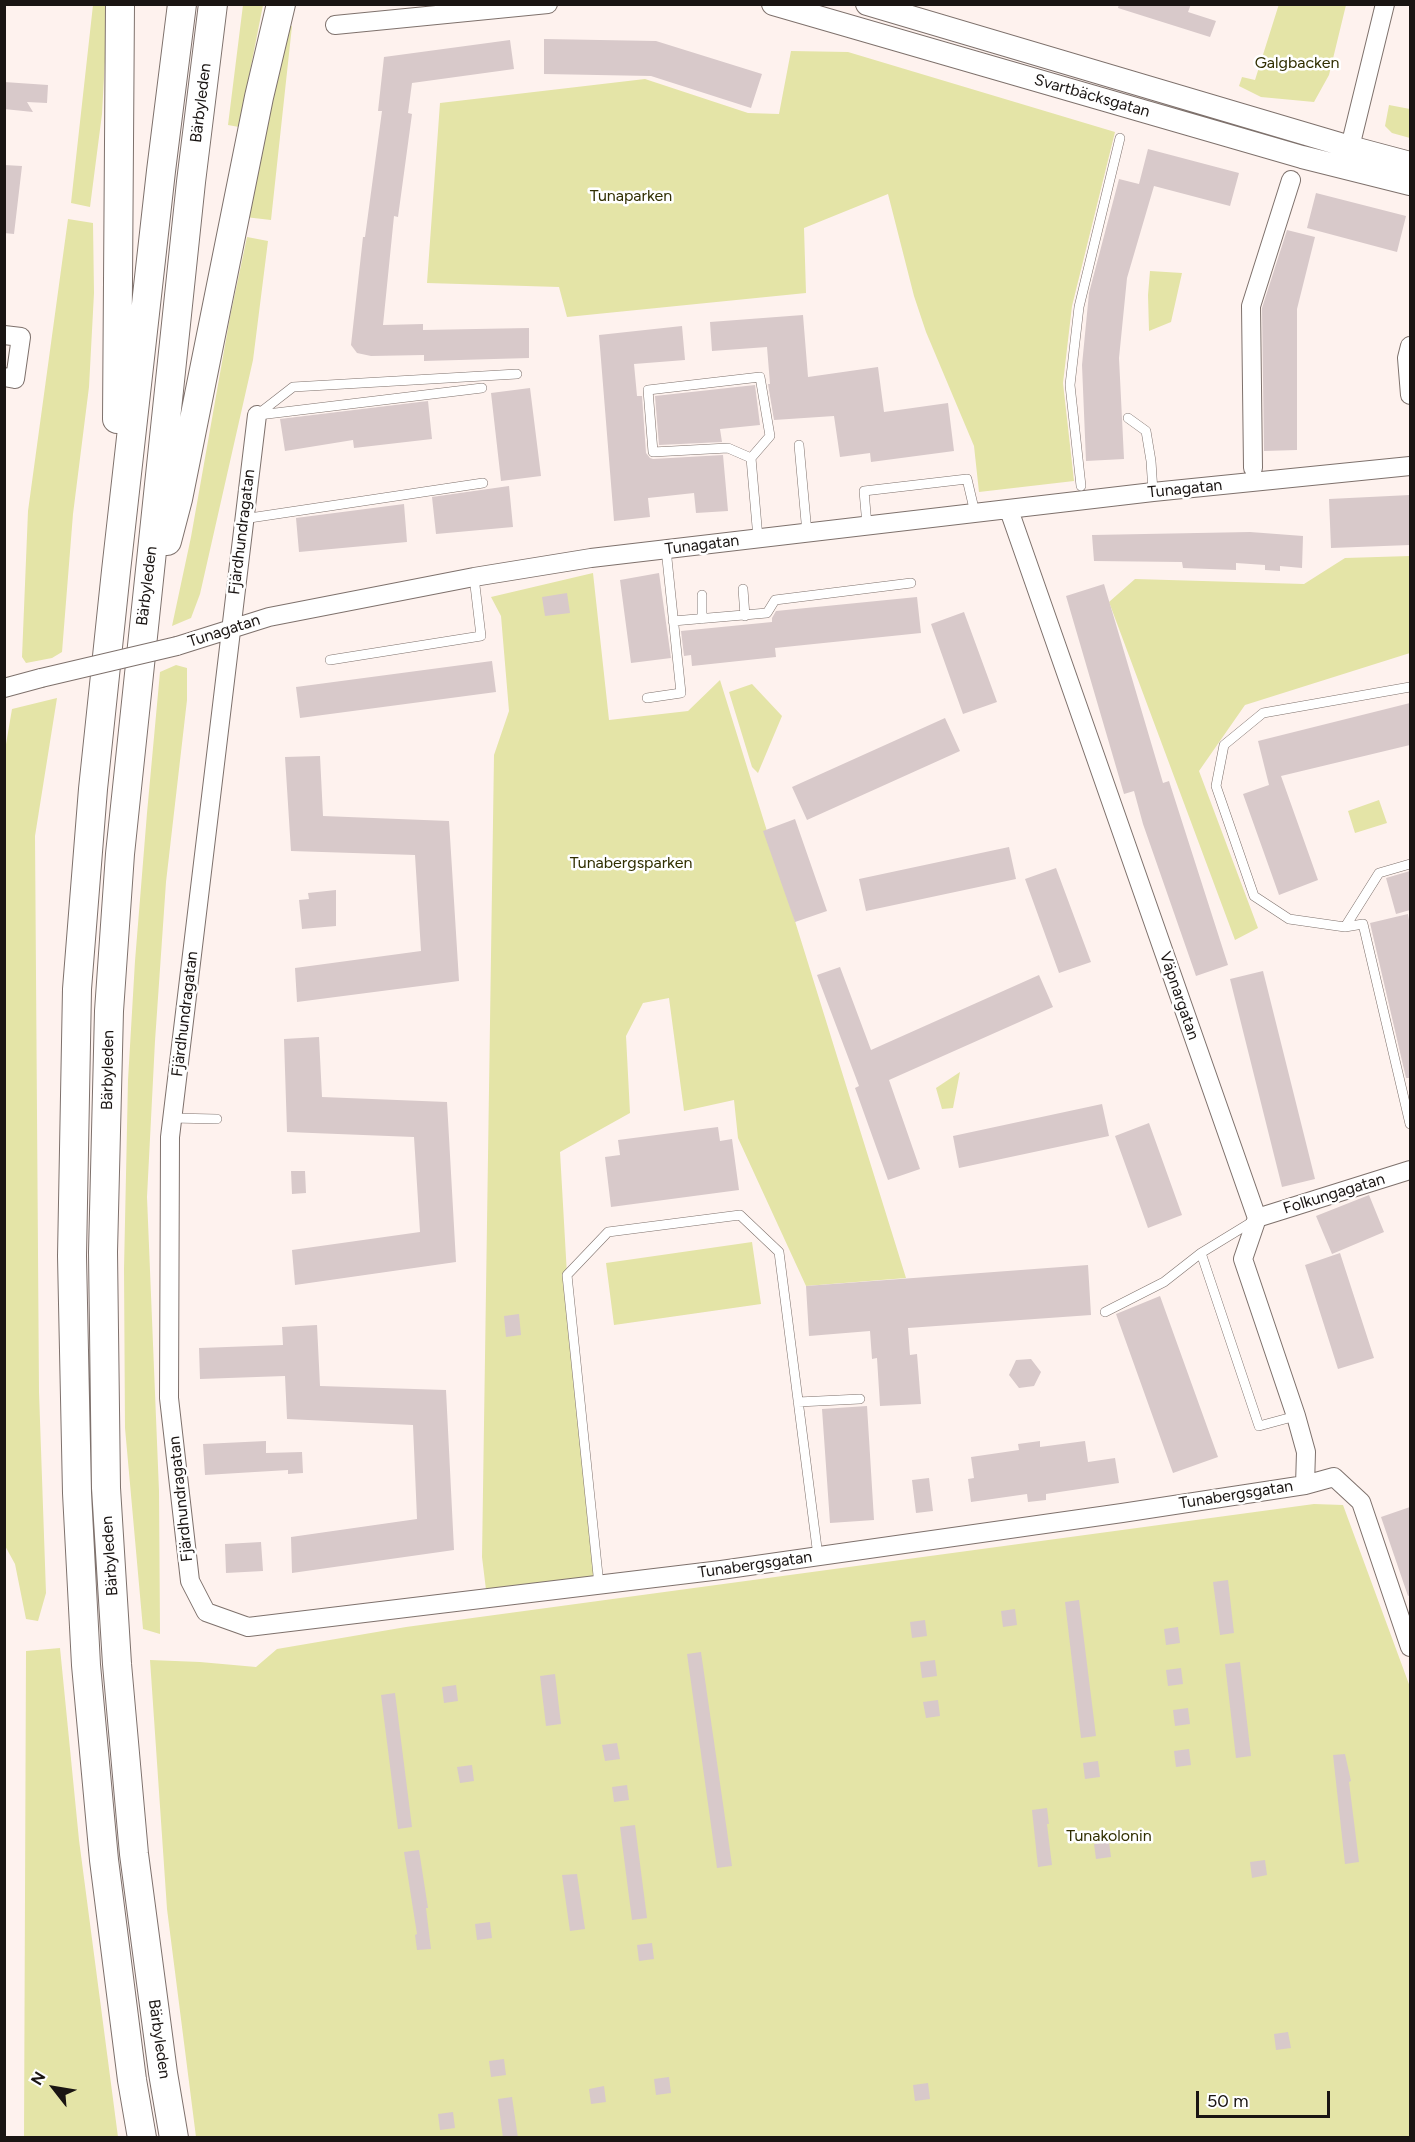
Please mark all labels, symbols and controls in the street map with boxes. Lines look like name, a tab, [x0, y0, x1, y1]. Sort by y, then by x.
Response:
park label: Galgbacken	[1255, 53, 1339, 73]
street label: Bärbyleden	[187, 62, 215, 144]
street label: Svartbäcksgatan	[1032, 70, 1152, 122]
park label: Tunaparken	[590, 186, 672, 206]
street label: Fjärdhundragatan	[225, 468, 259, 596]
street label: Tunagatan	[1147, 476, 1223, 502]
street label: Tunagatan	[664, 531, 740, 559]
street label: Bärbyleden	[133, 545, 161, 627]
street label: Tunagatan	[185, 610, 263, 652]
park label: Tunabergsparken	[570, 853, 692, 873]
street label: Väpnargatan	[1155, 949, 1203, 1043]
street label: Fjärdhundragatan	[168, 950, 202, 1078]
street label: Bärbyleden	[98, 1030, 118, 1110]
street label: Folkungagatan	[1281, 1169, 1387, 1219]
street label: Fjärdhundragatan	[165, 1435, 197, 1563]
street label: Tunabergsgatan	[1178, 1477, 1294, 1513]
street label: Bärbyleden	[98, 1515, 122, 1597]
street label: Tunabergsgatan	[697, 1547, 813, 1583]
park label: Tunakolonin	[1066, 1826, 1152, 1846]
street label: Bärbyleden	[144, 1998, 174, 2080]
north arrow	[24, 2058, 84, 2118]
text: N	[27, 2068, 49, 2089]
scale bar	[1199, 2079, 1332, 2117]
text: 50 m	[1207, 2090, 1249, 2112]

